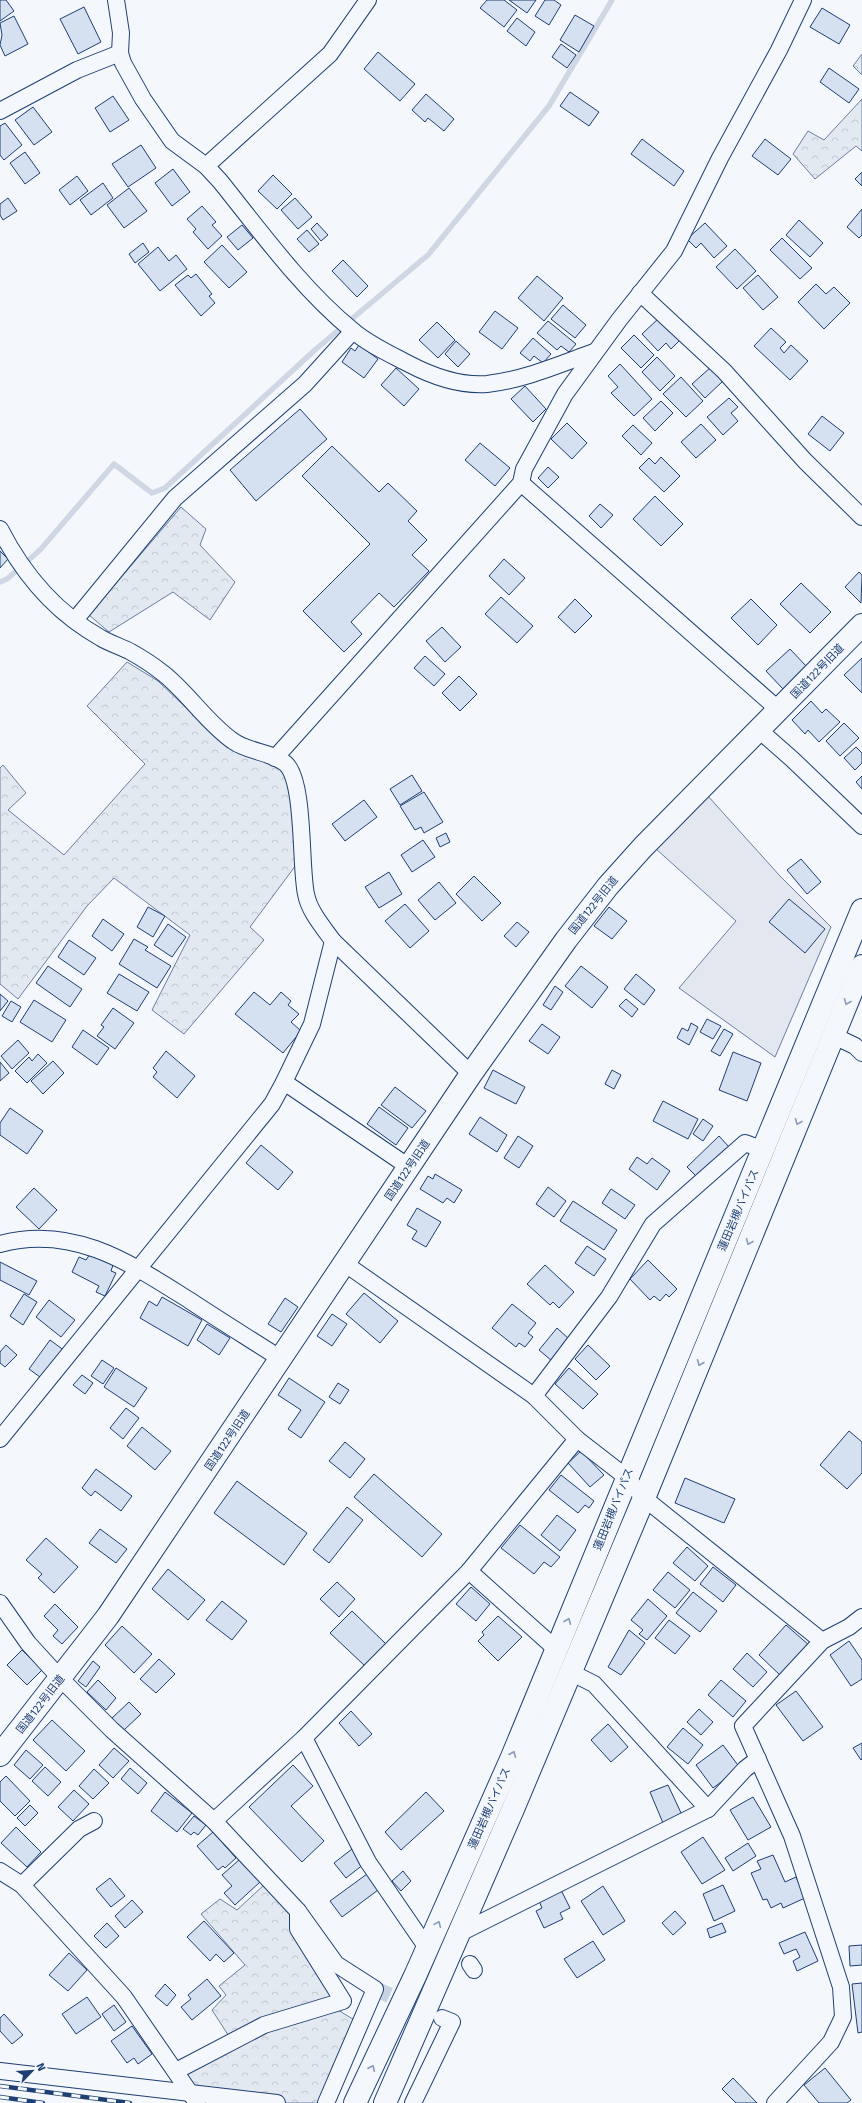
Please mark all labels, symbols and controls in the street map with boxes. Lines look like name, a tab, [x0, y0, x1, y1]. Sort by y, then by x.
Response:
street label: 国道122号旧道	[788, 641, 847, 701]
street label: 国道122号旧道	[566, 874, 621, 937]
one-way arrow	[844, 998, 852, 1005]
one-way arrow	[795, 1118, 803, 1126]
street label: 国道122号旧道	[382, 1137, 433, 1203]
street label: 蓮田岩槻バイパス	[715, 1167, 762, 1253]
one-way arrow	[745, 1239, 753, 1246]
one-way arrow	[696, 1359, 704, 1366]
street label: 国道122号旧道	[202, 1407, 253, 1473]
street label: 蓮田岩槻バイパス	[591, 1466, 636, 1552]
one-way arrow	[563, 1617, 571, 1624]
street label: 国道122号旧道	[14, 1672, 67, 1736]
one-way arrow	[508, 1751, 516, 1758]
street label: 蓮田岩槻バイパス	[466, 1765, 513, 1851]
one-way arrow	[433, 1921, 441, 1928]
north arrow	[12, 2051, 52, 2091]
text: N	[33, 2061, 48, 2073]
one-way arrow	[367, 2064, 375, 2072]

